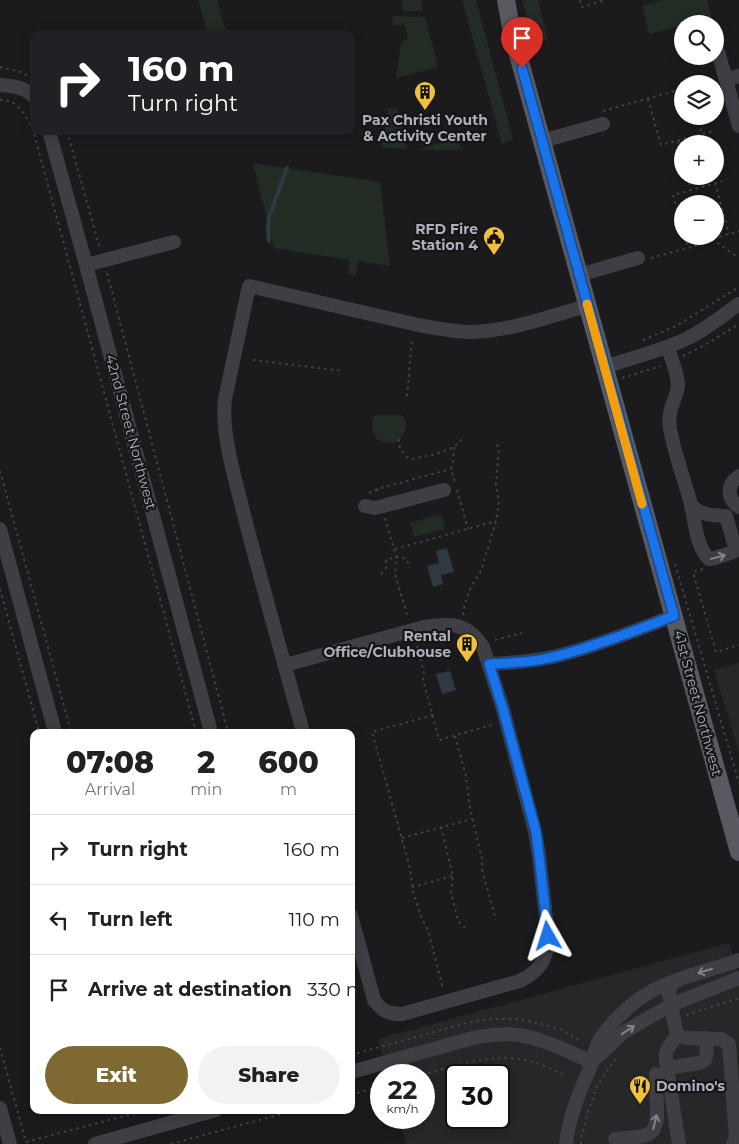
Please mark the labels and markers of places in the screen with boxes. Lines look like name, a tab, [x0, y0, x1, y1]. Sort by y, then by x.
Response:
pin	[501, 17, 543, 68]
building icon: Pax Christi Youth & Activity Center	[413, 80, 437, 111]
place label: Pax Christi Youth & Activity Center	[362, 111, 488, 145]
place label: RFD Fire Station 4	[412, 220, 478, 254]
public building icon: RFD Fire Station 4	[482, 225, 506, 256]
place label: Rental Office/Clubhouse	[323, 627, 451, 661]
building icon: Rental Office/Clubhouse	[455, 632, 479, 663]
restaurant icon: Domino's	[628, 1074, 652, 1105]
place label: Domino's	[656, 1077, 726, 1095]

